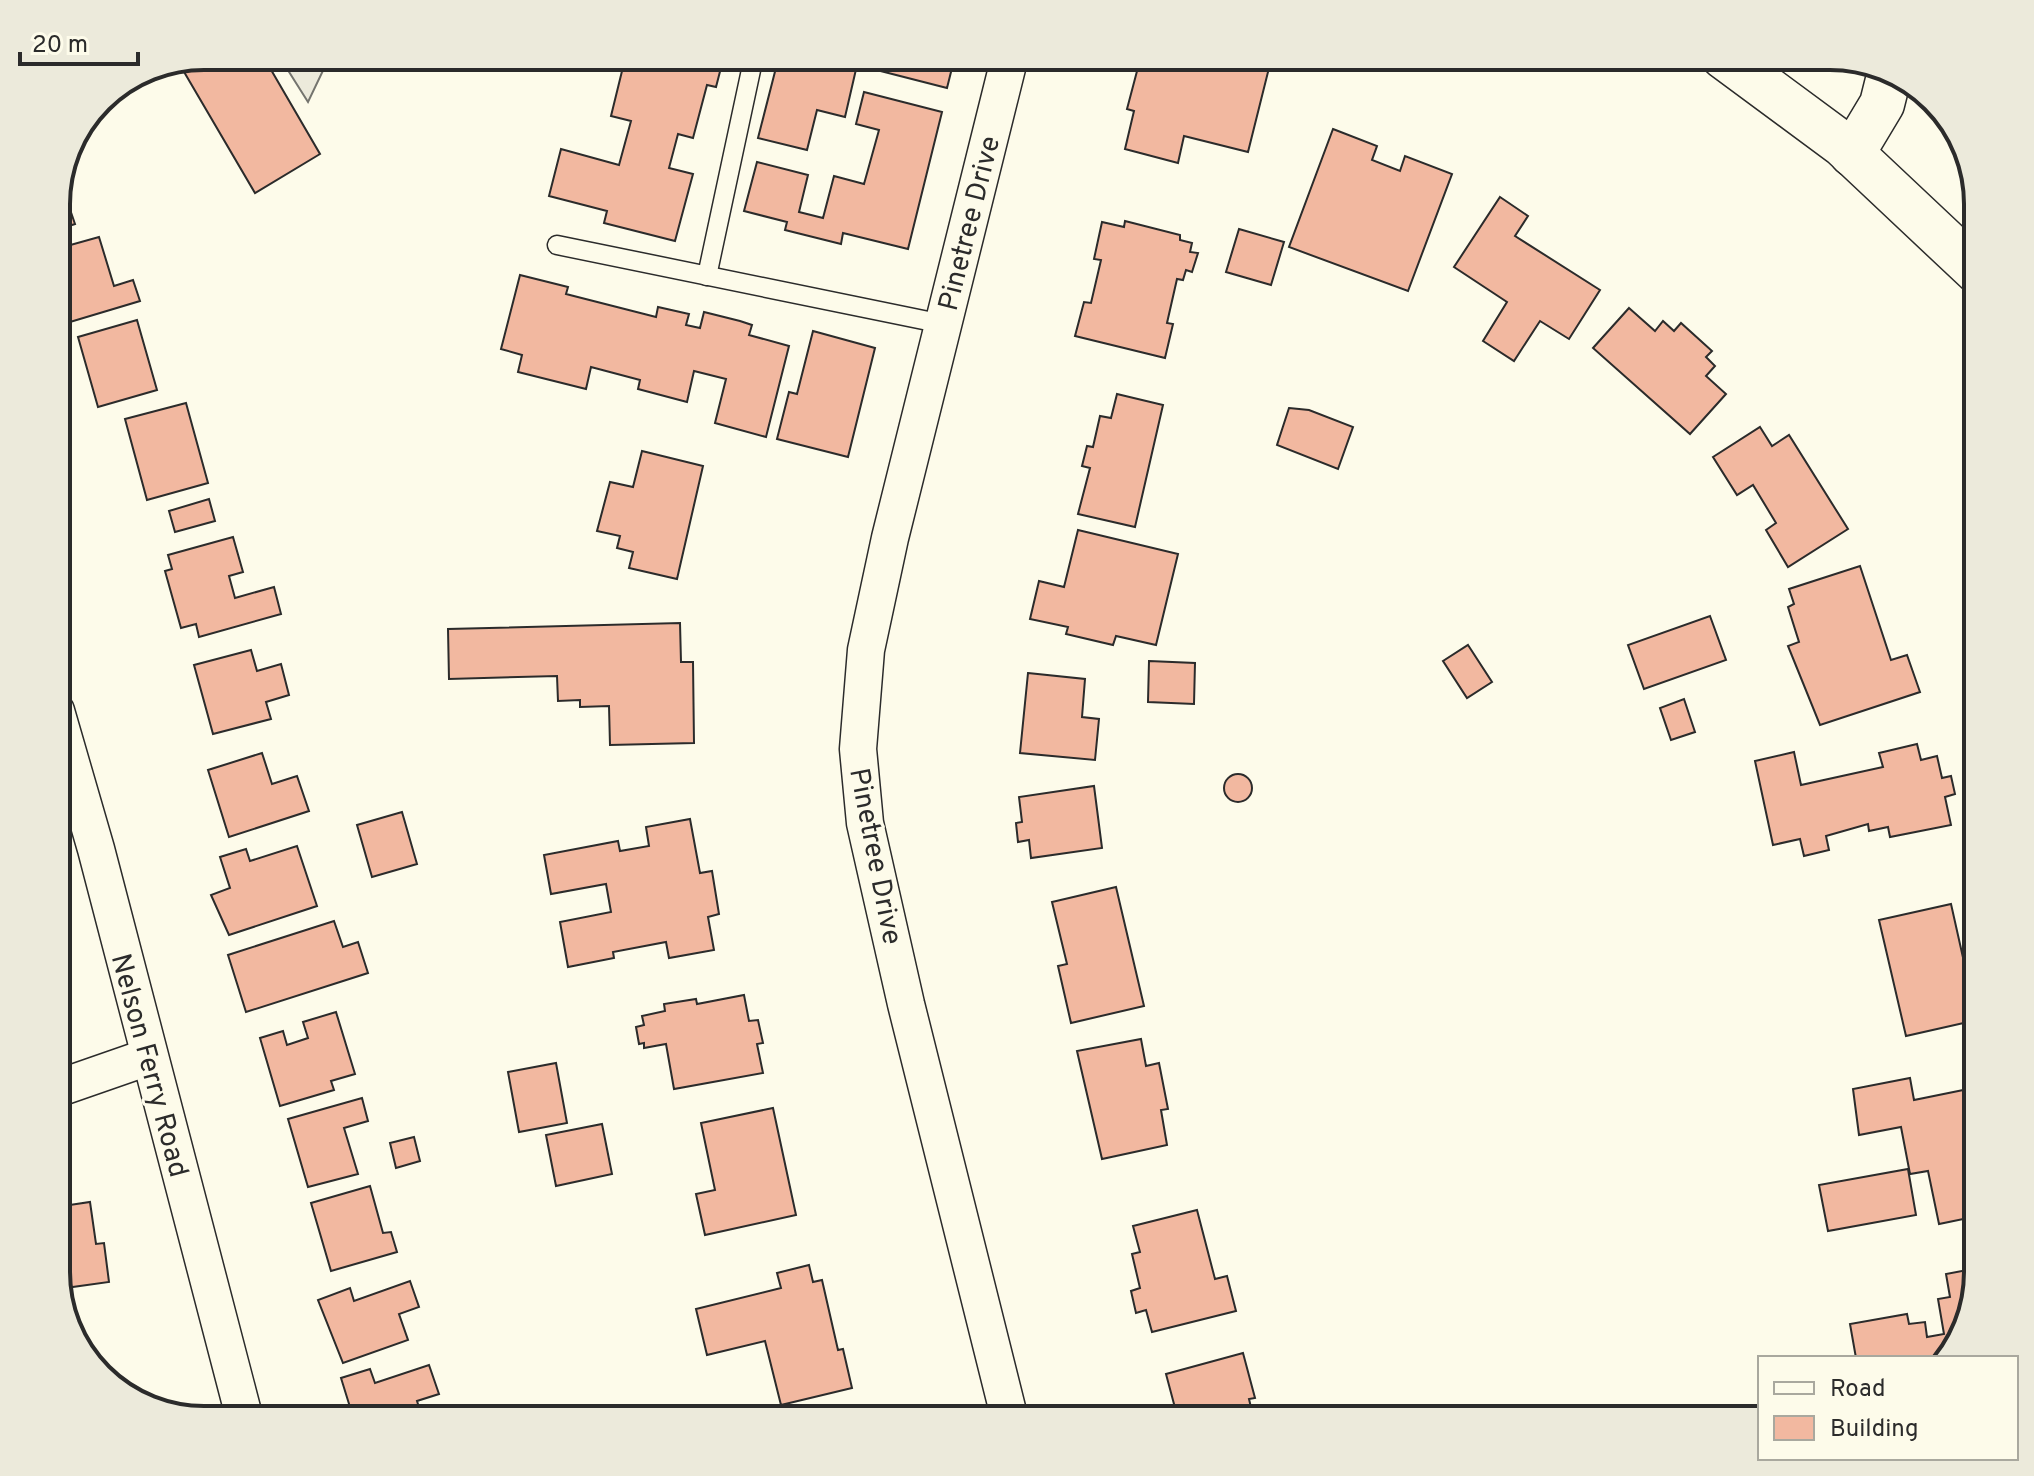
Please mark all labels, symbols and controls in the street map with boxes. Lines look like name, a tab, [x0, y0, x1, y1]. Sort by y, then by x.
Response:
scale bar	[20, 16, 138, 66]
text: 20 m	[32, 31, 88, 61]
street label: Pinetree Drive	[932, 133, 1010, 315]
street label: Pinetree Drive	[839, 765, 909, 948]
street label: Nelson Ferry Road	[101, 950, 195, 1181]
legend	[1758, 1356, 2018, 1460]
text: Road	[1830, 1375, 1886, 1405]
text: Building	[1830, 1415, 1919, 1445]

